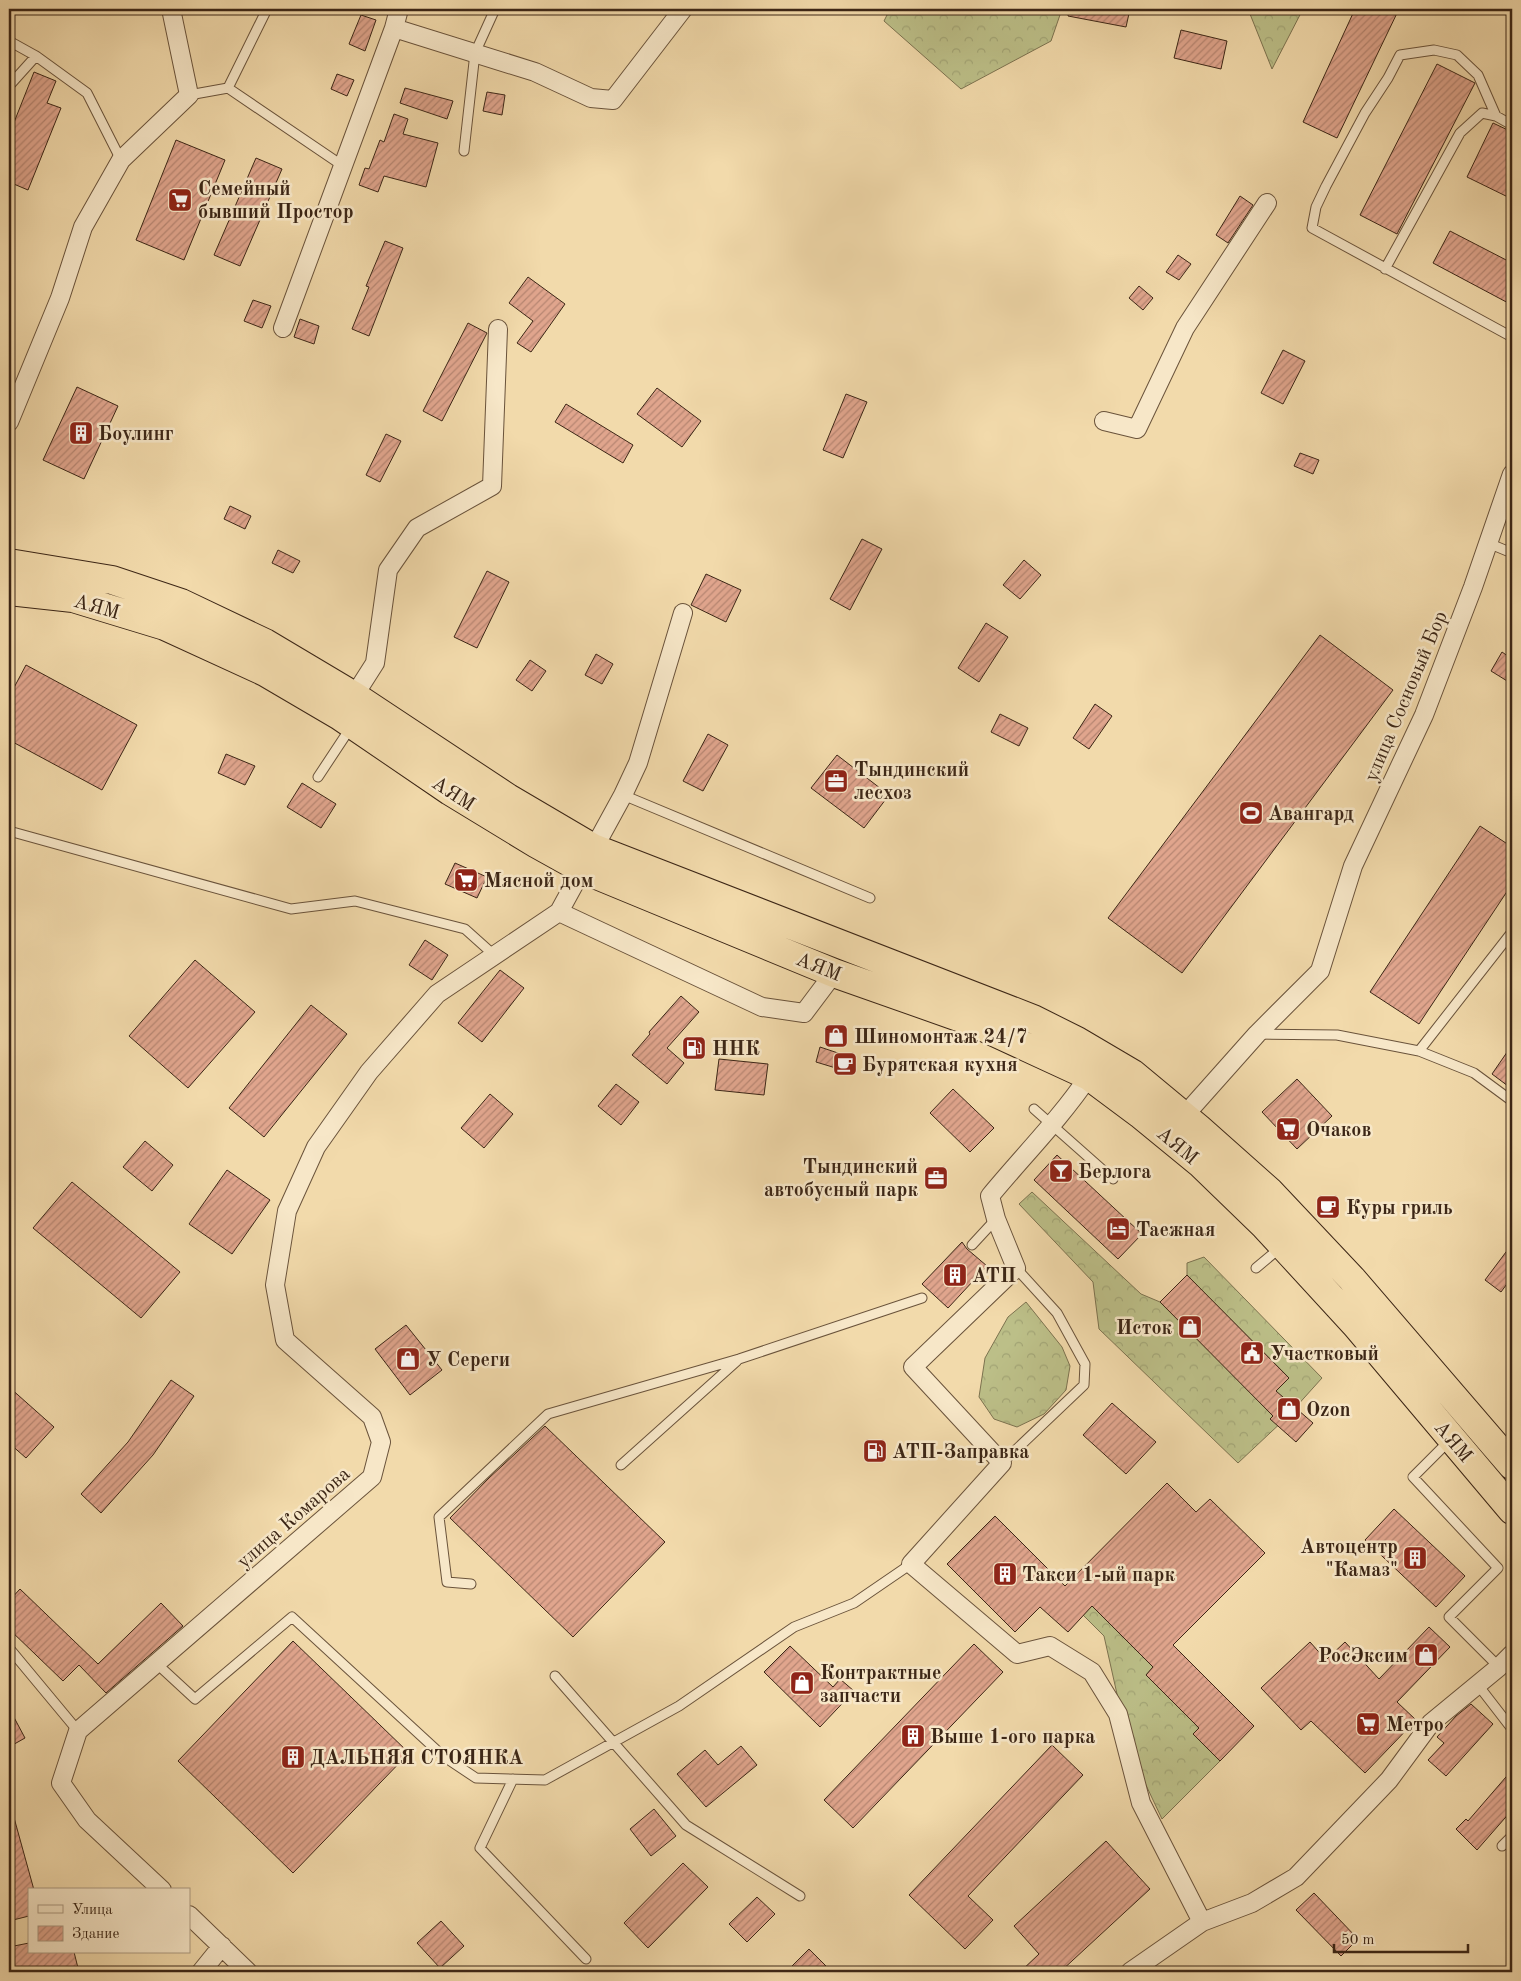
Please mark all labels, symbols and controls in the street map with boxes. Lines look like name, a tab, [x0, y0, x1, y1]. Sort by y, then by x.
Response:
place label: Семейный бывший Простор	[198, 180, 354, 223]
supermarket icon: Семейный бывший Простор	[167, 187, 193, 213]
building icon: Боулинг	[68, 420, 94, 446]
place label: Боулинг	[98, 425, 174, 445]
street label: АЯМ	[71, 592, 122, 624]
street label: улица Сосновый Бор	[1362, 609, 1452, 785]
place label: Тындинский лесхоз	[854, 761, 969, 804]
office icon: Тындинский лесхоз	[823, 768, 849, 794]
street label: АЯМ	[428, 773, 478, 816]
sports icon: Авангард	[1238, 800, 1264, 826]
place label: Авангард	[1268, 805, 1354, 825]
supermarket icon: Мясной дом	[453, 867, 479, 893]
place label: Мясной дом	[484, 872, 594, 892]
street label: АЯМ	[793, 950, 844, 986]
shop icon: Шиномонтаж 24/7	[823, 1023, 849, 1049]
place label: Шиномонтаж 24/7	[854, 1028, 1027, 1048]
fuel station icon: ННК	[681, 1035, 707, 1061]
place label: ННК	[712, 1040, 760, 1060]
cafe icon: Бурятская кухня	[832, 1051, 858, 1077]
place label: Бурятская кухня	[862, 1056, 1018, 1076]
supermarket icon: Очаков	[1275, 1116, 1301, 1142]
place label: Очаков	[1306, 1121, 1371, 1141]
street label: АЯМ	[1152, 1124, 1201, 1169]
place label: Тындинский автобусный парк	[764, 1158, 918, 1201]
bar icon: Берлога	[1048, 1158, 1074, 1184]
place label: Берлога	[1078, 1163, 1151, 1183]
office icon: Тындинский автобусный парк	[923, 1165, 949, 1191]
cafe icon: Куры гриль	[1315, 1194, 1341, 1220]
place label: Куры гриль	[1346, 1199, 1453, 1219]
hotel icon: Таежная	[1105, 1216, 1131, 1242]
place label: Таежная	[1136, 1221, 1215, 1241]
building icon: АТП	[942, 1262, 968, 1288]
place label: АТП	[972, 1267, 1016, 1287]
shop icon: Исток	[1177, 1314, 1203, 1340]
place label: Исток	[1116, 1319, 1172, 1339]
public building icon: Участковый	[1239, 1340, 1265, 1366]
place label: Участковый	[1270, 1345, 1379, 1365]
shop icon: У Сереги	[395, 1346, 421, 1372]
place label: У Сереги	[426, 1351, 510, 1371]
shop icon: Ozon	[1276, 1396, 1302, 1422]
place label: Ozon	[1306, 1401, 1351, 1421]
street label: АЯМ	[1430, 1418, 1475, 1467]
fuel station icon: АТП-Заправка	[862, 1438, 888, 1464]
place label: АТП-Заправка	[892, 1443, 1029, 1463]
street label: улица Комарова	[234, 1464, 355, 1573]
place label: Автоцентр "Камаз"	[1300, 1538, 1398, 1581]
building icon: Автоцентр "Камаз"	[1402, 1545, 1428, 1571]
building icon: Такси 1-ый парк	[992, 1561, 1018, 1587]
place label: Такси 1-ый парк	[1022, 1566, 1175, 1586]
shop icon: РосЭксим	[1413, 1642, 1439, 1668]
place label: РосЭксим	[1318, 1647, 1408, 1667]
place label: Контрактные запчасти	[820, 1664, 941, 1707]
shop icon: Контрактные запчасти	[789, 1670, 815, 1696]
supermarket icon: Метро	[1355, 1711, 1381, 1737]
place label: Метро	[1386, 1716, 1444, 1736]
building icon: Выше 1-ого парка	[900, 1723, 926, 1749]
place label: Выше 1-ого парка	[930, 1728, 1095, 1748]
building icon: ДАЛЬНЯЯ СТОЯНКА	[280, 1744, 306, 1770]
place label: ДАЛЬНЯЯ СТОЯНКА	[310, 1749, 523, 1769]
legend	[28, 1888, 190, 1954]
text: Улица	[72, 1903, 113, 1918]
scale bar	[1334, 1921, 1467, 1953]
text: Здание	[72, 1927, 119, 1942]
text: 50 m	[1341, 1933, 1375, 1948]

